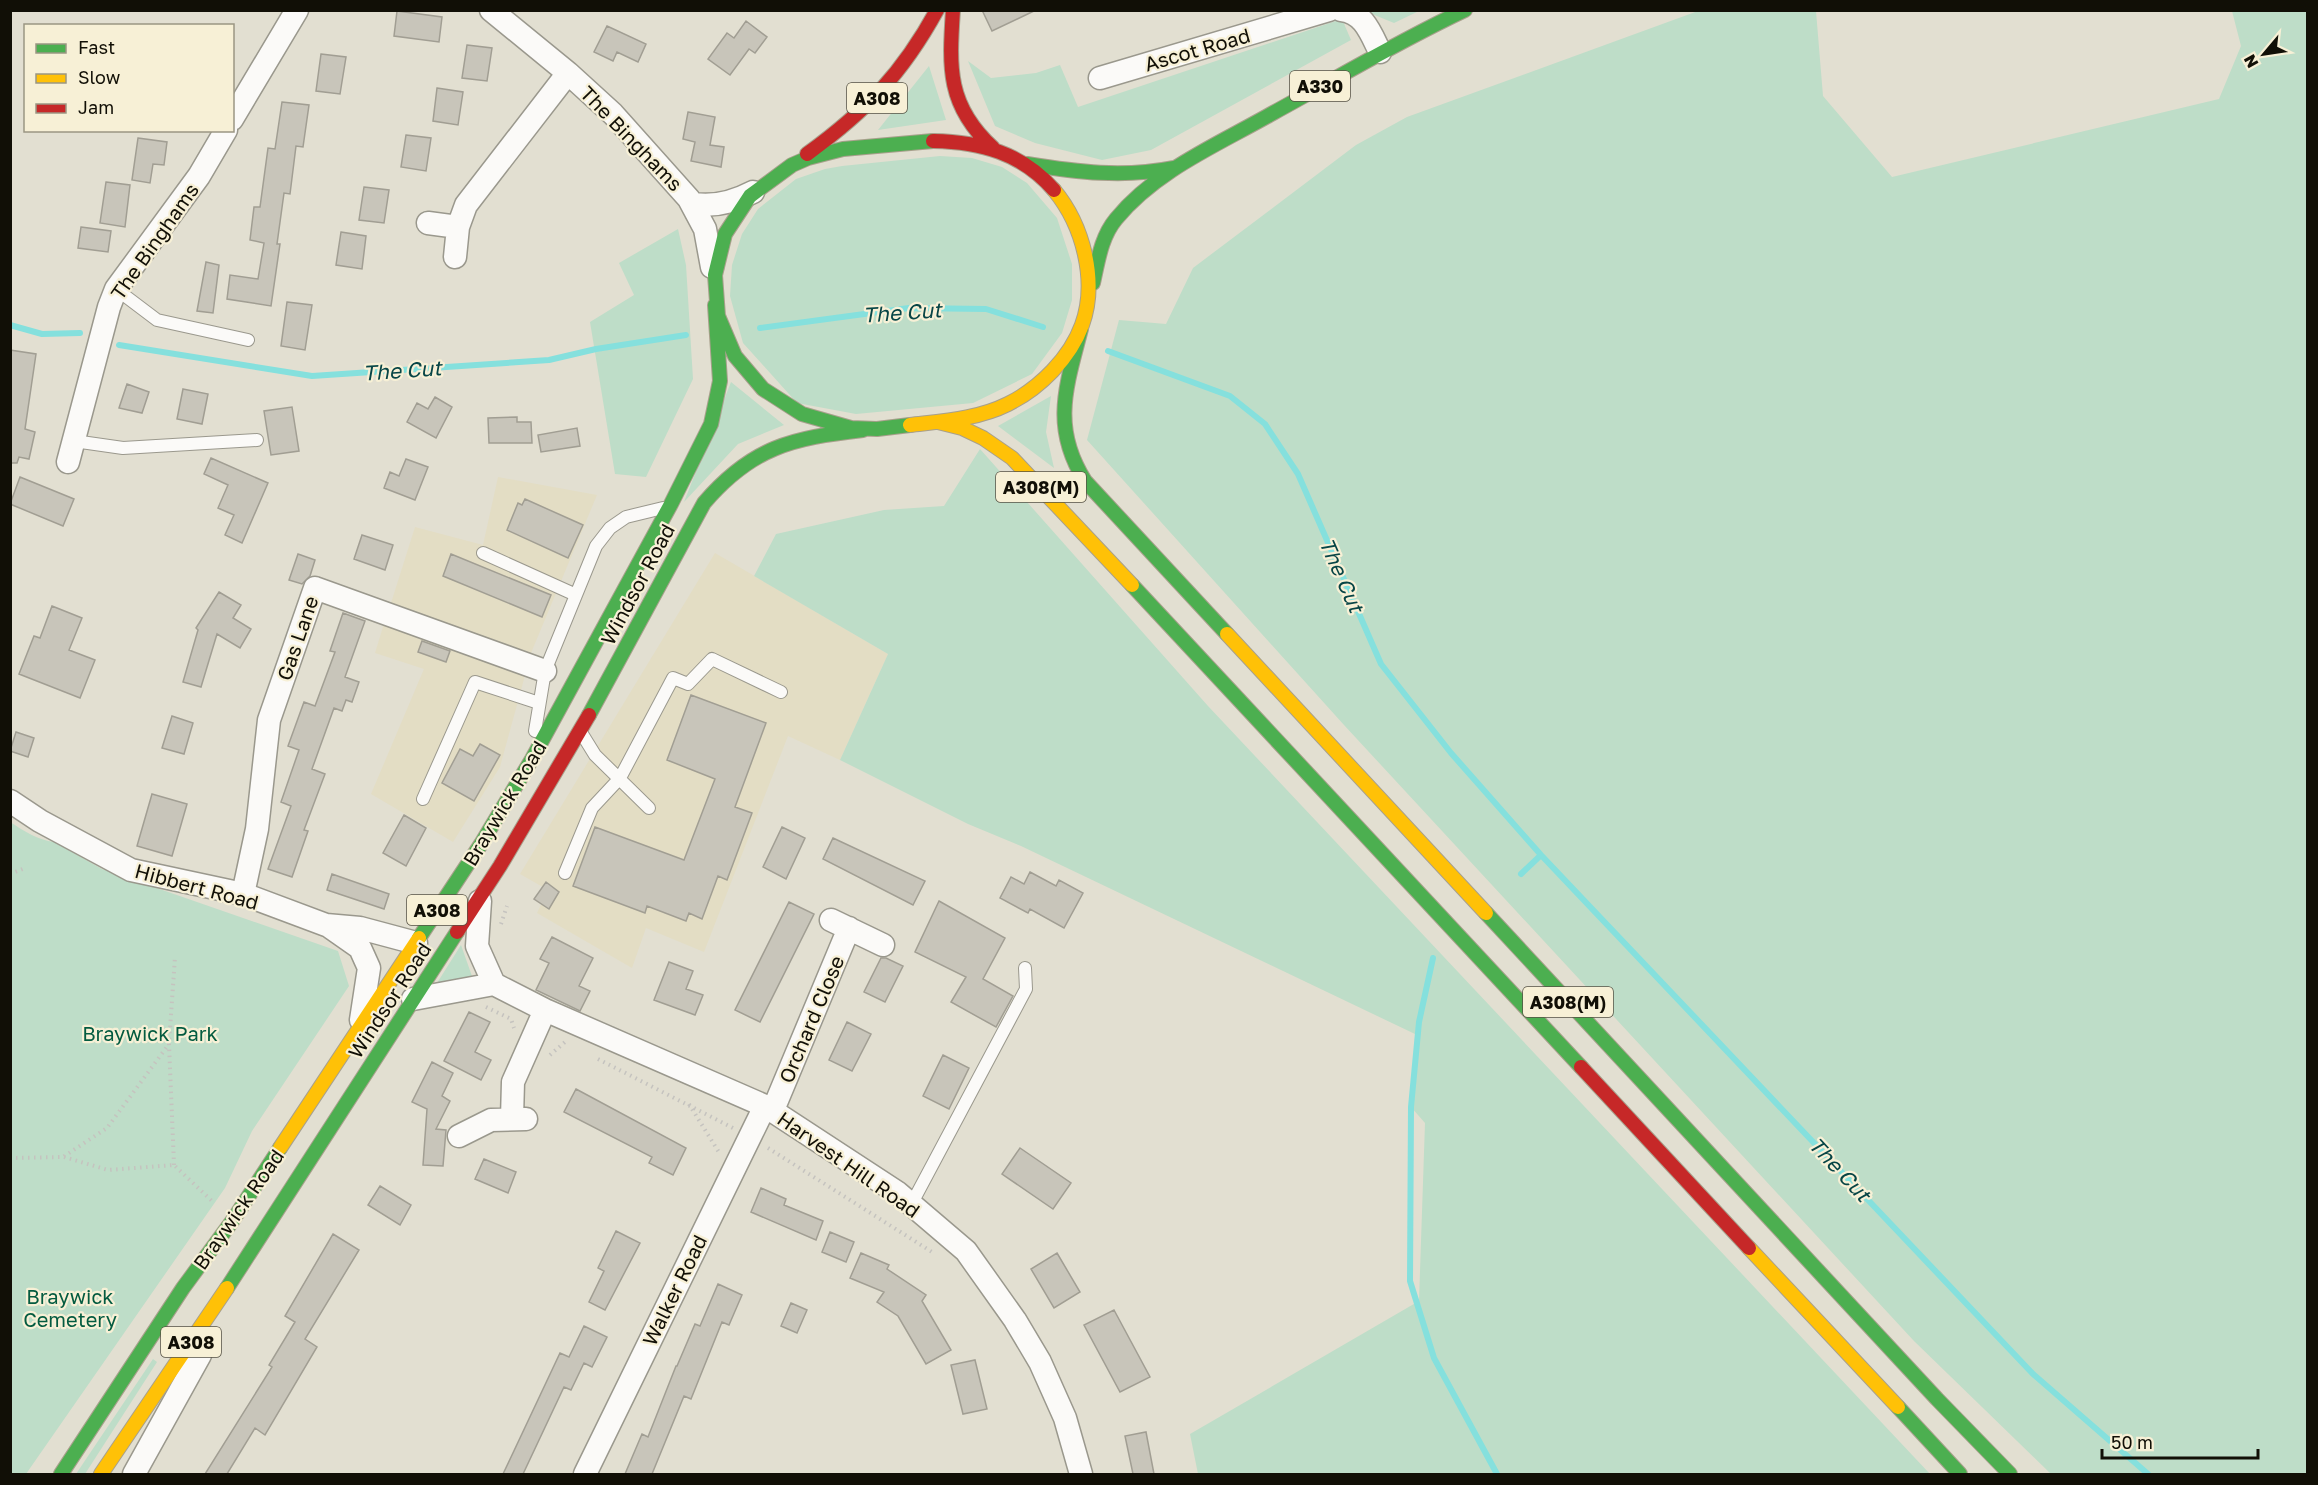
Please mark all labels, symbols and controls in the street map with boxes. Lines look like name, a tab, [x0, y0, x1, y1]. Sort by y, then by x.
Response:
street label: Ascot Road	[1141, 22, 1253, 76]
legend	[24, 24, 234, 132]
north arrow	[2234, 24, 2294, 84]
text: Fast	[78, 36, 115, 58]
text: N	[2239, 51, 2263, 71]
text: Slow	[78, 66, 121, 88]
road number: A330	[1290, 71, 1350, 101]
street label: The Binghams	[576, 81, 688, 195]
road number: A308	[847, 83, 907, 113]
text: Jam	[78, 96, 114, 118]
street label: The Binghams	[105, 178, 203, 304]
water label: The Cut	[862, 296, 945, 328]
water label: The Cut	[362, 354, 445, 386]
road number: A308(M)	[996, 472, 1086, 502]
street label: Windsor Road	[595, 519, 679, 649]
water label: The Cut	[1314, 534, 1371, 619]
street label: Gas Lane	[271, 593, 323, 683]
street label: Braywick Road	[457, 736, 551, 870]
street label: Hibbert Road	[133, 858, 261, 914]
road number: A308	[407, 895, 467, 925]
street label: Windsor Road	[343, 937, 435, 1063]
street label: Orchard Close	[773, 952, 849, 1086]
road number: A308(M)	[1523, 987, 1613, 1017]
park label: Braywick Park	[82, 1021, 218, 1045]
street label: Harvest Hill Road	[773, 1106, 925, 1222]
water label: The Cut	[1804, 1131, 1878, 1209]
street label: Braywick Road	[188, 1144, 288, 1274]
street label: Walker Road	[637, 1231, 711, 1349]
park label: Braywick Cemetery	[23, 1284, 117, 1331]
road number: A308	[161, 1327, 221, 1357]
scale bar	[2102, 1422, 2258, 1460]
text: 50 m	[2111, 1431, 2153, 1453]

